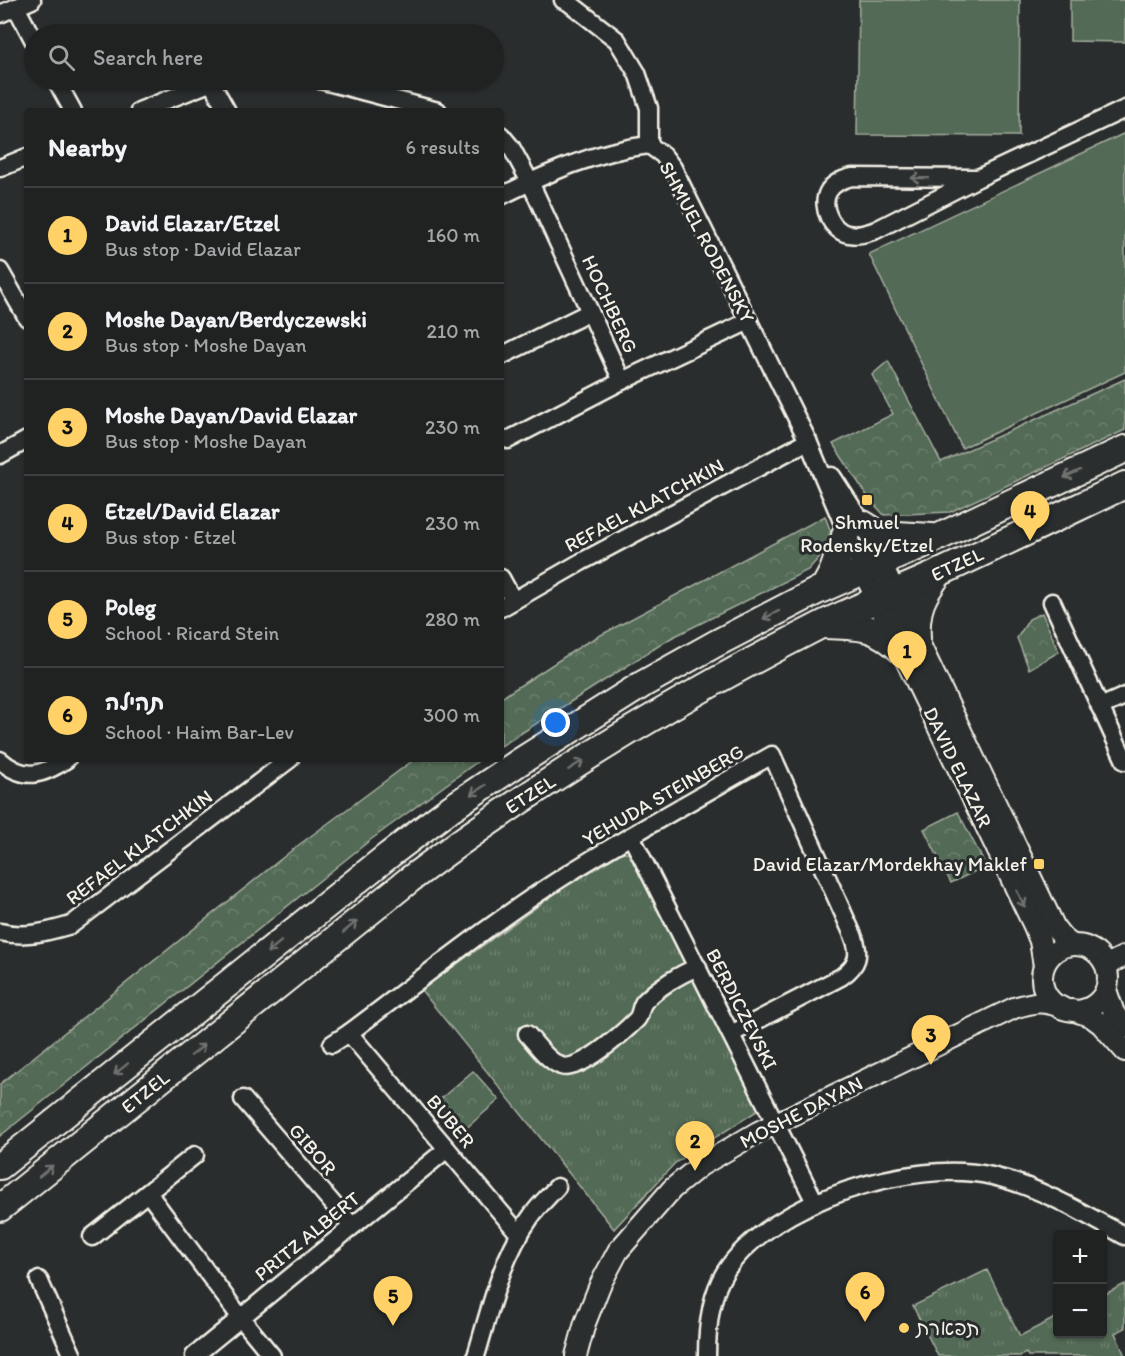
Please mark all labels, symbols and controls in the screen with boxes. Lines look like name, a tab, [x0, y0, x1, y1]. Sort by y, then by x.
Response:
search box	[24, 24, 504, 90]
icon: search	[45, 41, 78, 74]
text: Search here	[93, 44, 203, 71]
text: Nearby	[48, 131, 127, 163]
text: 6 results	[406, 135, 480, 159]
street label: SHMUEL RODENSKY	[654, 157, 760, 328]
one-way arrow	[910, 172, 930, 184]
text: David Elazar/Etzel	[105, 210, 280, 237]
text: 1	[63, 223, 72, 247]
text: 160 m	[427, 223, 480, 247]
text: Bus stop · David Elazar	[105, 237, 301, 261]
street label: HOCHBERG	[577, 251, 643, 357]
text: Moshe Dayan/Berdyczewski	[105, 306, 367, 333]
text: 2	[62, 319, 73, 343]
text: 210 m	[427, 319, 480, 343]
text: Bus stop · Moshe Dayan	[105, 333, 307, 357]
text: Moshe Dayan/David Elazar	[105, 402, 357, 429]
text: 3	[62, 415, 73, 439]
text: 230 m	[425, 415, 480, 439]
text: Bus stop · Moshe Dayan	[105, 429, 307, 453]
street label: REFAEL KLATCHKIN	[560, 453, 728, 557]
one-way arrow	[1064, 469, 1082, 481]
pin: 4	[1010, 492, 1050, 541]
marker: Shmuel Rodensky/Etzel	[860, 493, 874, 507]
text: Etzel/David Elazar	[105, 498, 280, 525]
place label: Shmuel Rodensky/Etzel	[800, 510, 934, 557]
text: 4	[61, 511, 74, 535]
text: 230 m	[425, 511, 480, 535]
text: Bus stop · Etzel	[105, 525, 236, 549]
street label: ETZEL	[927, 542, 987, 586]
text: Poleg	[105, 594, 156, 621]
text: 5	[62, 607, 73, 631]
text: 280 m	[425, 607, 480, 631]
one-way arrow	[763, 609, 781, 621]
text: School · Ricard Stein	[105, 621, 279, 645]
pin: 1	[888, 632, 926, 681]
text: תהילה	[105, 689, 164, 716]
text: 6	[62, 703, 73, 727]
text: 300 m	[423, 703, 480, 727]
street label: DAVID ELAZAR	[918, 703, 998, 831]
your location	[541, 708, 570, 737]
text: School · Haim Bar-Lev	[105, 720, 294, 744]
street label: YEHUDA STEINBERG	[578, 739, 748, 851]
one-way arrow	[567, 758, 584, 770]
street label: ETZEL	[500, 769, 560, 819]
street label: REFAEL KLATCHKIN	[61, 784, 217, 910]
one-way arrow	[470, 784, 487, 796]
place label: David Elazar/Mordekhay Maklef	[752, 852, 1027, 876]
marker: David Elazar/Mordekhay Maklef	[1032, 857, 1046, 871]
one-way arrow	[1015, 889, 1027, 907]
one-way arrow	[342, 921, 358, 934]
one-way arrow	[266, 941, 282, 954]
street label: BERDICZEVSKI	[701, 944, 783, 1074]
pin: 3	[912, 1016, 950, 1065]
one-way arrow	[190, 1043, 206, 1056]
one-way arrow	[114, 1062, 130, 1075]
street label: ETZEL	[116, 1065, 174, 1119]
street label: MOSHE DAYAN	[736, 1071, 866, 1153]
street label: BUBER	[422, 1089, 480, 1153]
street label: GIBOR	[284, 1118, 342, 1180]
pin: 2	[676, 1122, 714, 1171]
one-way arrow	[37, 1165, 53, 1178]
street label: PRITZ ALBERT	[249, 1186, 365, 1286]
map controls	[1053, 1230, 1107, 1338]
button: +	[1053, 1230, 1107, 1284]
pin: 6	[846, 1272, 884, 1322]
pin: 5	[374, 1276, 412, 1326]
button: −	[1053, 1284, 1107, 1338]
place label: תפארת	[915, 1316, 980, 1340]
marker: תפארת	[897, 1321, 911, 1335]

